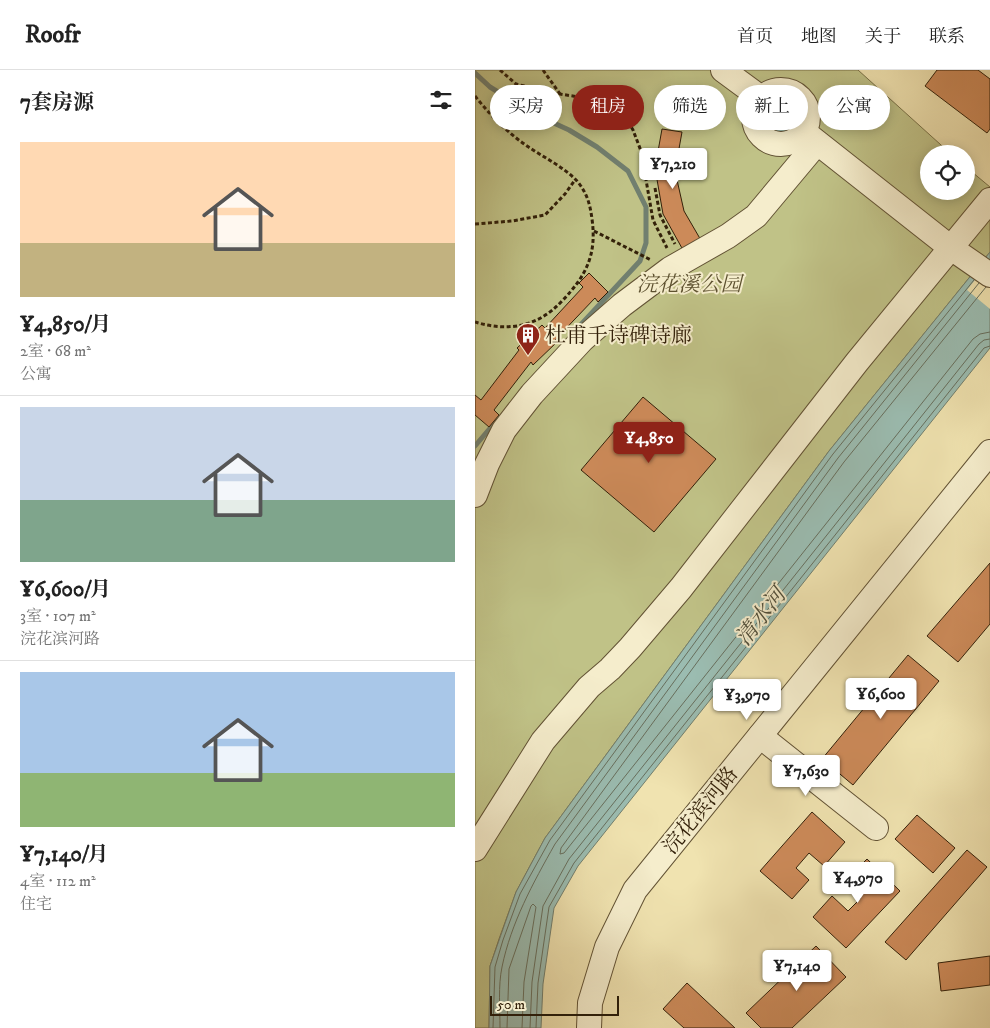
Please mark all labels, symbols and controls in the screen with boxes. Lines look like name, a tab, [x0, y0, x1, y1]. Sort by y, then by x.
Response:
text: Roofr	[25, 20, 81, 50]
text: 首页	[737, 26, 773, 48]
text: 地图	[801, 26, 837, 48]
text: 关于	[865, 26, 901, 48]
text: 联系	[929, 26, 965, 48]
chip: 买房	[490, 85, 562, 130]
chip: 租房	[572, 85, 644, 130]
chip: 筛选	[654, 85, 726, 130]
chip: 新上	[736, 85, 808, 130]
chip: 公寓	[818, 85, 890, 130]
icon: filters	[427, 86, 455, 114]
text: 7套房源	[20, 90, 94, 116]
map controls	[920, 145, 975, 200]
button: locate	[920, 145, 975, 200]
pin: ¥7,210	[632, 148, 714, 190]
text: ¥7,210	[650, 154, 696, 174]
icon: home	[193, 174, 283, 264]
park label: 浣花溪公园	[637, 272, 744, 298]
text: ¥4,850/月	[20, 312, 111, 338]
building icon: 杜甫千诗碑诗廊	[515, 322, 541, 356]
place label: 杜甫千诗碑诗廊	[545, 323, 692, 349]
text: 2室 · 68 m²	[20, 341, 91, 361]
text: 公寓	[20, 364, 52, 384]
pin: ¥4,850	[608, 422, 690, 464]
text: ¥4,850	[624, 428, 674, 448]
icon: home	[193, 440, 283, 530]
text: ¥6,600/月	[20, 577, 111, 603]
water label: 清水河	[730, 579, 795, 651]
text: 3室 · 107 m²	[20, 606, 96, 626]
text: 浣花滨河路	[20, 629, 100, 649]
pin: ¥3,970	[706, 678, 788, 721]
pin: ¥6,600	[840, 678, 922, 720]
text: ¥6,600	[857, 684, 905, 704]
text: ¥3,970	[724, 685, 770, 705]
icon: home	[193, 705, 283, 795]
pin: ¥7,630	[765, 754, 847, 797]
text: ¥7,630	[783, 761, 829, 781]
street label: 浣花滨河路	[658, 762, 744, 860]
text: ¥7,140/月	[20, 842, 108, 868]
pin: ¥4,970	[817, 862, 899, 904]
text: ¥4,970	[833, 868, 883, 888]
text: 4室 · 112 m²	[20, 871, 96, 891]
text: 住宅	[20, 894, 52, 914]
pin: ¥7,140	[756, 950, 838, 992]
text: ¥7,140	[773, 956, 821, 976]
scale bar	[490, 993, 619, 1016]
text: 50 m	[497, 996, 525, 1014]

